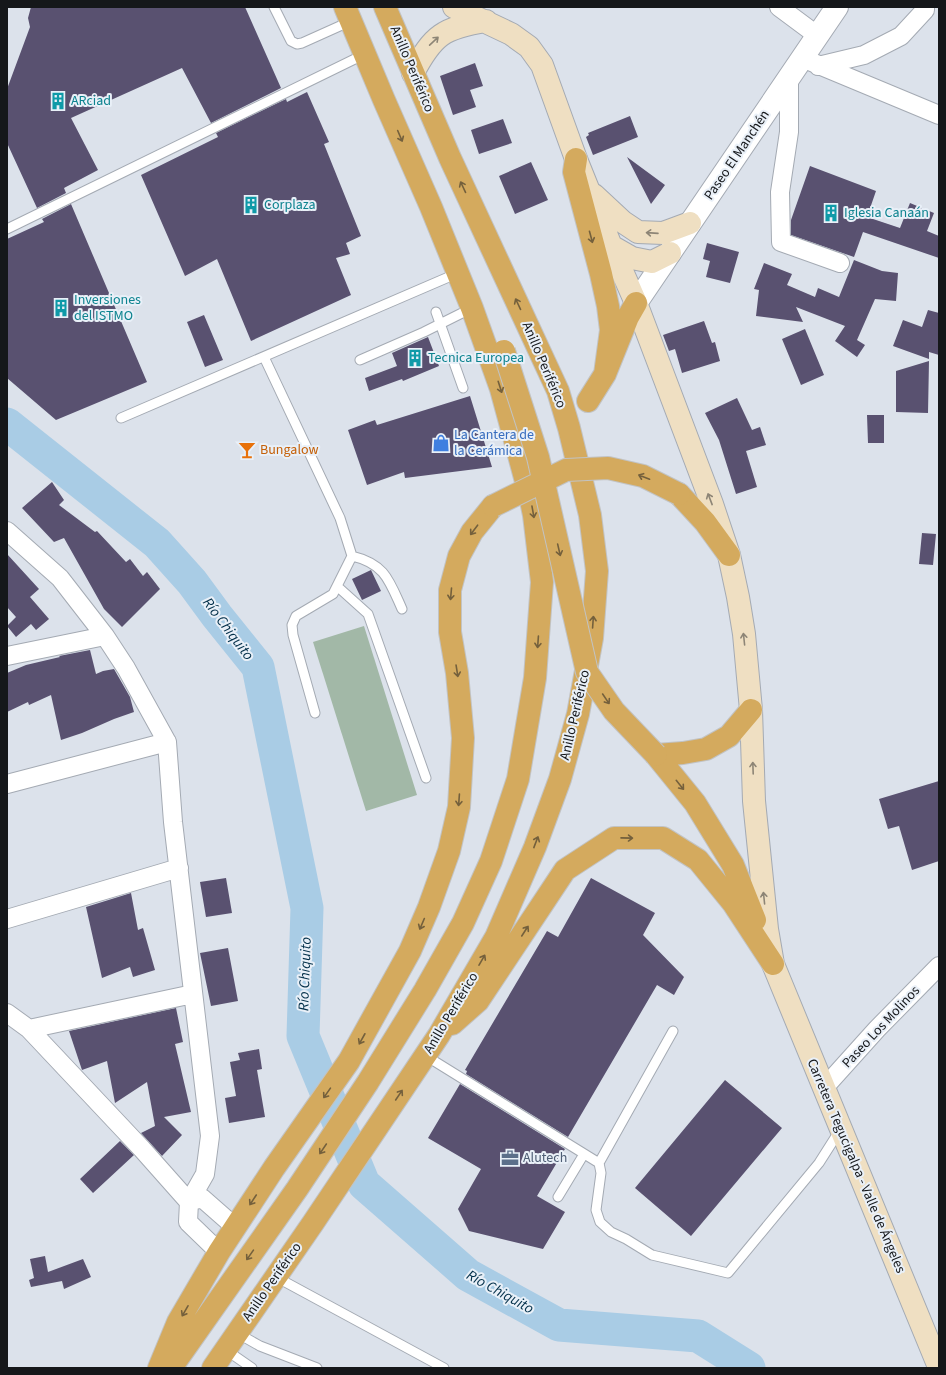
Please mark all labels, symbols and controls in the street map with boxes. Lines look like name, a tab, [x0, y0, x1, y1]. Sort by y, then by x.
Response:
street label: Anillo Periférico	[385, 23, 439, 115]
one-way arrow	[429, 36, 439, 46]
building icon: ARciad	[48, 91, 68, 111]
place label: ARciad	[71, 91, 111, 111]
street label: Paseo El Manchén	[699, 106, 775, 204]
one-way arrow	[397, 130, 404, 142]
one-way arrow	[459, 181, 466, 193]
building icon: Corplaza	[241, 195, 261, 215]
place label: Corplaza	[264, 195, 316, 215]
building icon: Iglesia Canaán	[821, 203, 841, 223]
place label: Iglesia Canaán	[844, 203, 929, 223]
one-way arrow	[646, 229, 659, 236]
one-way arrow	[588, 231, 596, 244]
place label: Inversiones del ISTMO	[74, 290, 141, 326]
building icon: Inversiones del ISTMO	[51, 298, 71, 318]
one-way arrow	[514, 299, 521, 311]
street label: Anillo Periférico	[517, 319, 571, 411]
building icon: Tecnica Europea	[405, 348, 425, 368]
place label: Tecnica Europea	[428, 348, 524, 368]
one-way arrow	[496, 381, 504, 393]
place label: La Cantera de la Cerámica	[454, 425, 534, 461]
shop icon: La Cantera de la Cerámica	[431, 433, 451, 453]
bar icon: Bungalow	[237, 440, 257, 460]
place label: Bungalow	[260, 440, 319, 460]
one-way arrow	[638, 472, 650, 480]
one-way arrow	[706, 494, 714, 506]
one-way arrow	[529, 506, 537, 519]
one-way arrow	[470, 524, 478, 535]
one-way arrow	[556, 543, 564, 556]
one-way arrow	[447, 587, 454, 600]
water label: Río Chiquito	[197, 593, 259, 665]
one-way arrow	[589, 616, 596, 629]
one-way arrow	[740, 633, 748, 646]
one-way arrow	[534, 635, 541, 648]
one-way arrow	[453, 664, 461, 677]
street label: Anillo Periférico	[555, 668, 595, 762]
one-way arrow	[602, 694, 610, 705]
one-way arrow	[749, 762, 757, 775]
one-way arrow	[676, 779, 685, 790]
one-way arrow	[456, 793, 463, 806]
one-way arrow	[620, 834, 633, 842]
one-way arrow	[533, 837, 541, 849]
one-way arrow	[760, 892, 768, 905]
one-way arrow	[418, 918, 425, 930]
one-way arrow	[521, 926, 529, 937]
water label: Río Chiquito	[293, 936, 317, 1011]
one-way arrow	[479, 954, 487, 966]
street label: Anillo Periférico	[419, 968, 483, 1058]
street label: Paseo Los Molinos	[837, 981, 925, 1073]
one-way arrow	[357, 1033, 365, 1045]
street label: Carretera Tegucigalpa - Valle de Ángeles	[802, 1056, 910, 1276]
one-way arrow	[323, 1087, 331, 1098]
one-way arrow	[396, 1089, 404, 1101]
one-way arrow	[319, 1143, 327, 1154]
office icon: Alutech	[500, 1148, 520, 1168]
place label: Alutech	[523, 1148, 567, 1168]
one-way arrow	[249, 1194, 257, 1205]
street label: Anillo Periférico	[237, 1239, 307, 1325]
one-way arrow	[246, 1249, 254, 1260]
water label: Río Chiquito	[463, 1265, 538, 1319]
one-way arrow	[180, 1305, 188, 1317]

